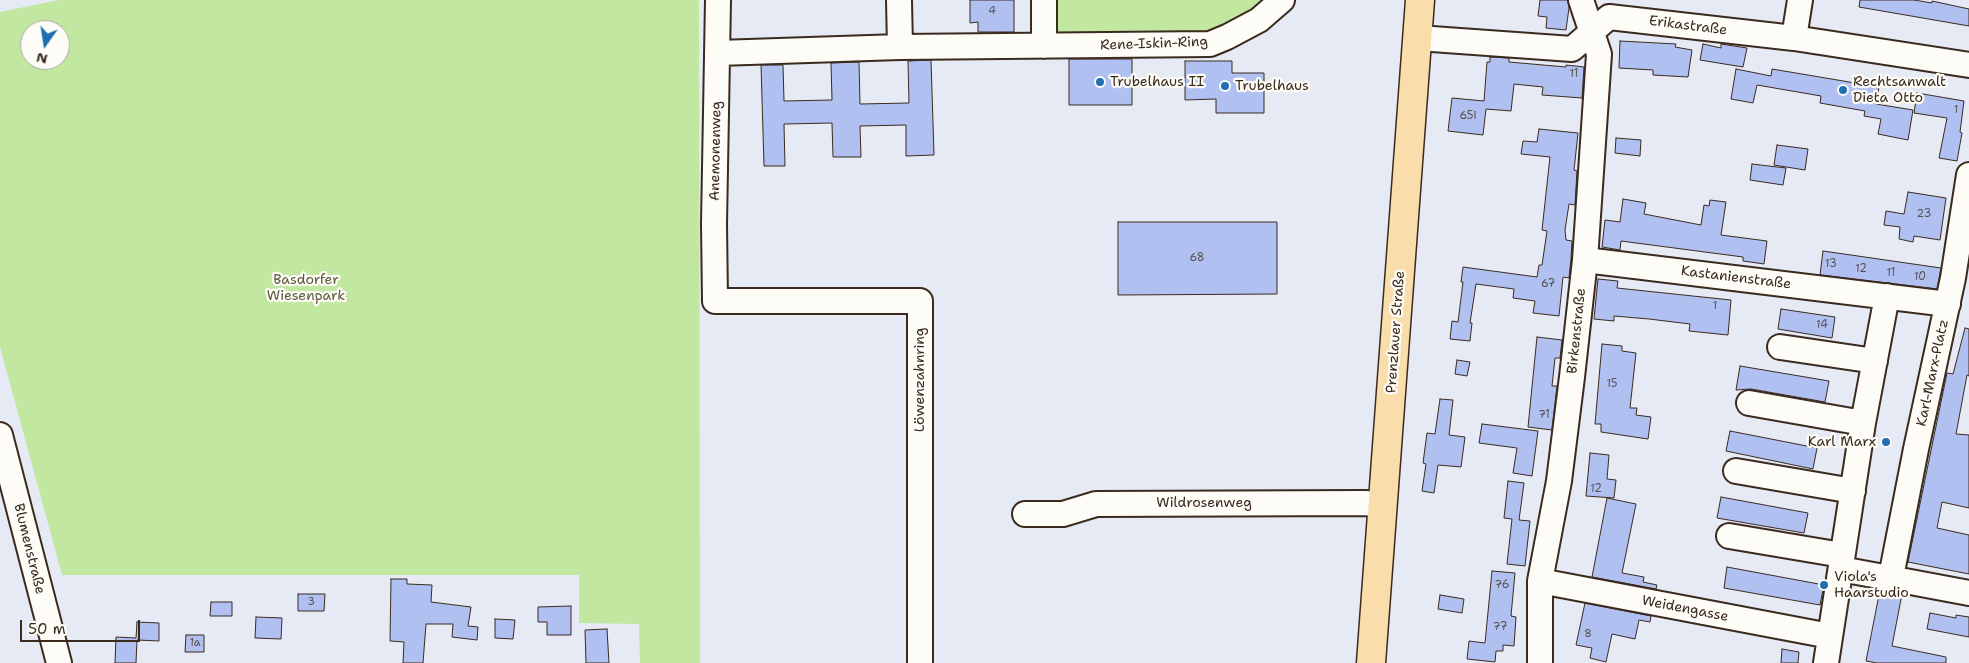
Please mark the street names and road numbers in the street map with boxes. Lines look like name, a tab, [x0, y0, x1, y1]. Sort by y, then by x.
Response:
street label: Erikastraße	[1648, 13, 1728, 39]
street label: Rene-Iskin-Ring	[1100, 34, 1208, 54]
street label: Anemonenweg	[707, 101, 725, 201]
street label: Kastanienstraße	[1680, 263, 1792, 293]
street label: Prenzlauer Straße	[1383, 270, 1409, 394]
street label: Birkenstraße	[1564, 287, 1590, 375]
street label: Karl-Marx-Platz	[1913, 318, 1953, 428]
street label: Löwenzahnring	[912, 328, 928, 432]
street label: Wildrosenweg	[1156, 495, 1252, 511]
street label: Blumenstraße	[10, 502, 48, 596]
street label: Weidengasse	[1640, 592, 1730, 626]

